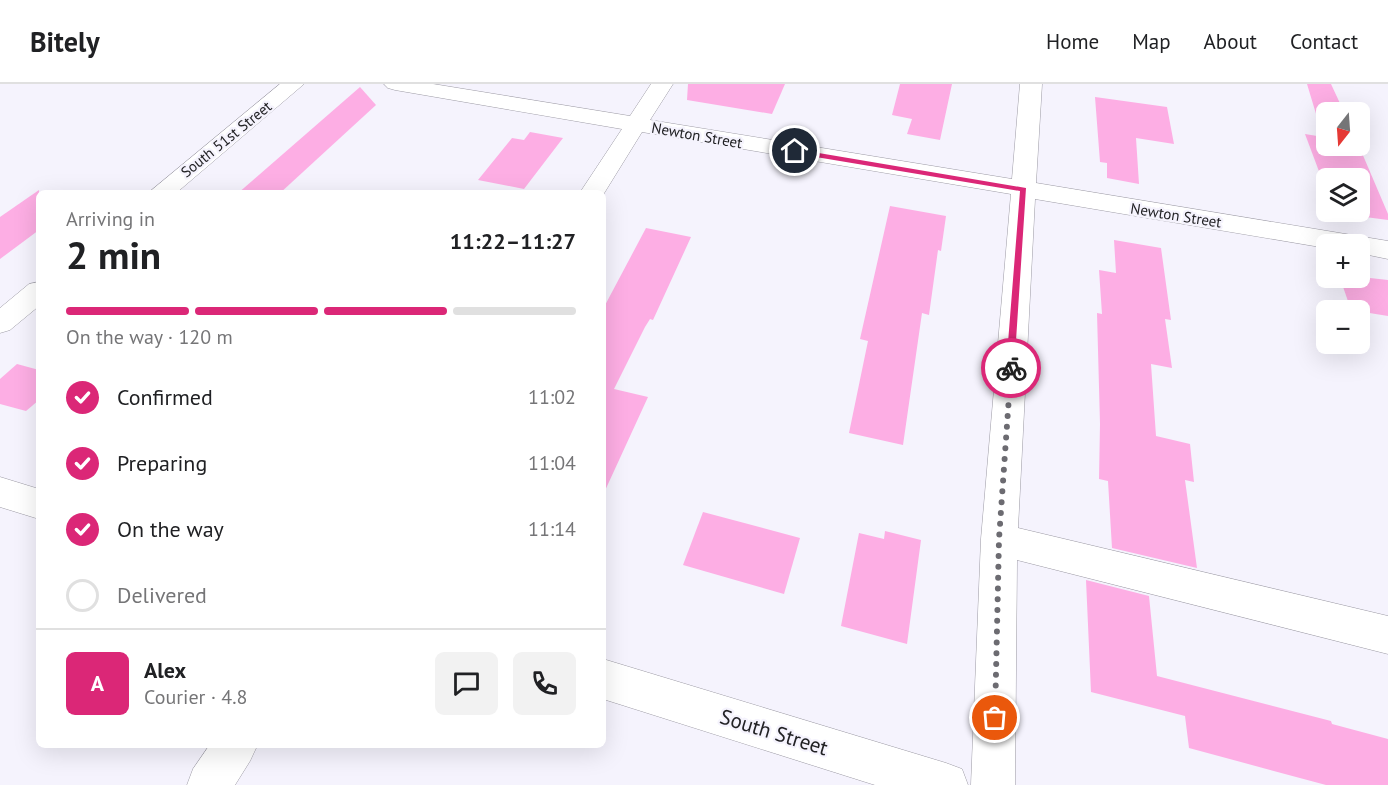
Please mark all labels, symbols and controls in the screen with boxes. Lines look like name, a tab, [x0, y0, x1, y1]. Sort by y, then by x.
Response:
text: Bitely	[30, 23, 100, 60]
text: Home	[1046, 28, 1099, 55]
text: Map	[1132, 28, 1171, 55]
text: About	[1204, 28, 1257, 55]
text: Contact	[1290, 28, 1358, 55]
street label: South 51st Street	[177, 97, 275, 181]
north arrow	[1316, 102, 1370, 156]
map controls	[1316, 102, 1370, 354]
street label: Newton Street	[650, 118, 744, 152]
pin	[769, 125, 820, 176]
icon: home	[778, 134, 811, 167]
button: layers	[1316, 168, 1370, 222]
street label: Newton Street	[1129, 198, 1223, 232]
text: Arriving in	[66, 206, 155, 232]
text: 11:22–11:27	[450, 227, 576, 255]
text: 2 min	[66, 229, 161, 280]
button: +	[1316, 234, 1370, 288]
button: −	[1316, 300, 1370, 354]
text: On the way · 120 m	[66, 324, 233, 350]
courier	[981, 338, 1041, 398]
icon: bike	[995, 352, 1028, 385]
icon: check	[66, 381, 99, 414]
text: Confirmed	[117, 383, 213, 411]
text: 11:02	[528, 384, 576, 410]
icon: check	[66, 447, 99, 480]
text: Preparing	[117, 449, 207, 477]
text: 11:04	[528, 450, 576, 476]
icon: check	[66, 513, 99, 546]
text: On the way	[117, 515, 224, 543]
text: 11:14	[528, 516, 576, 542]
text: Delivered	[117, 581, 207, 609]
button: chat	[435, 652, 498, 715]
button: phone	[513, 652, 576, 715]
text: Alex	[144, 656, 186, 684]
text: A	[91, 669, 104, 697]
text: Courier · 4.8	[144, 684, 247, 710]
pin	[969, 692, 1020, 743]
icon: bag	[978, 701, 1011, 734]
street label: South Street	[717, 703, 831, 761]

